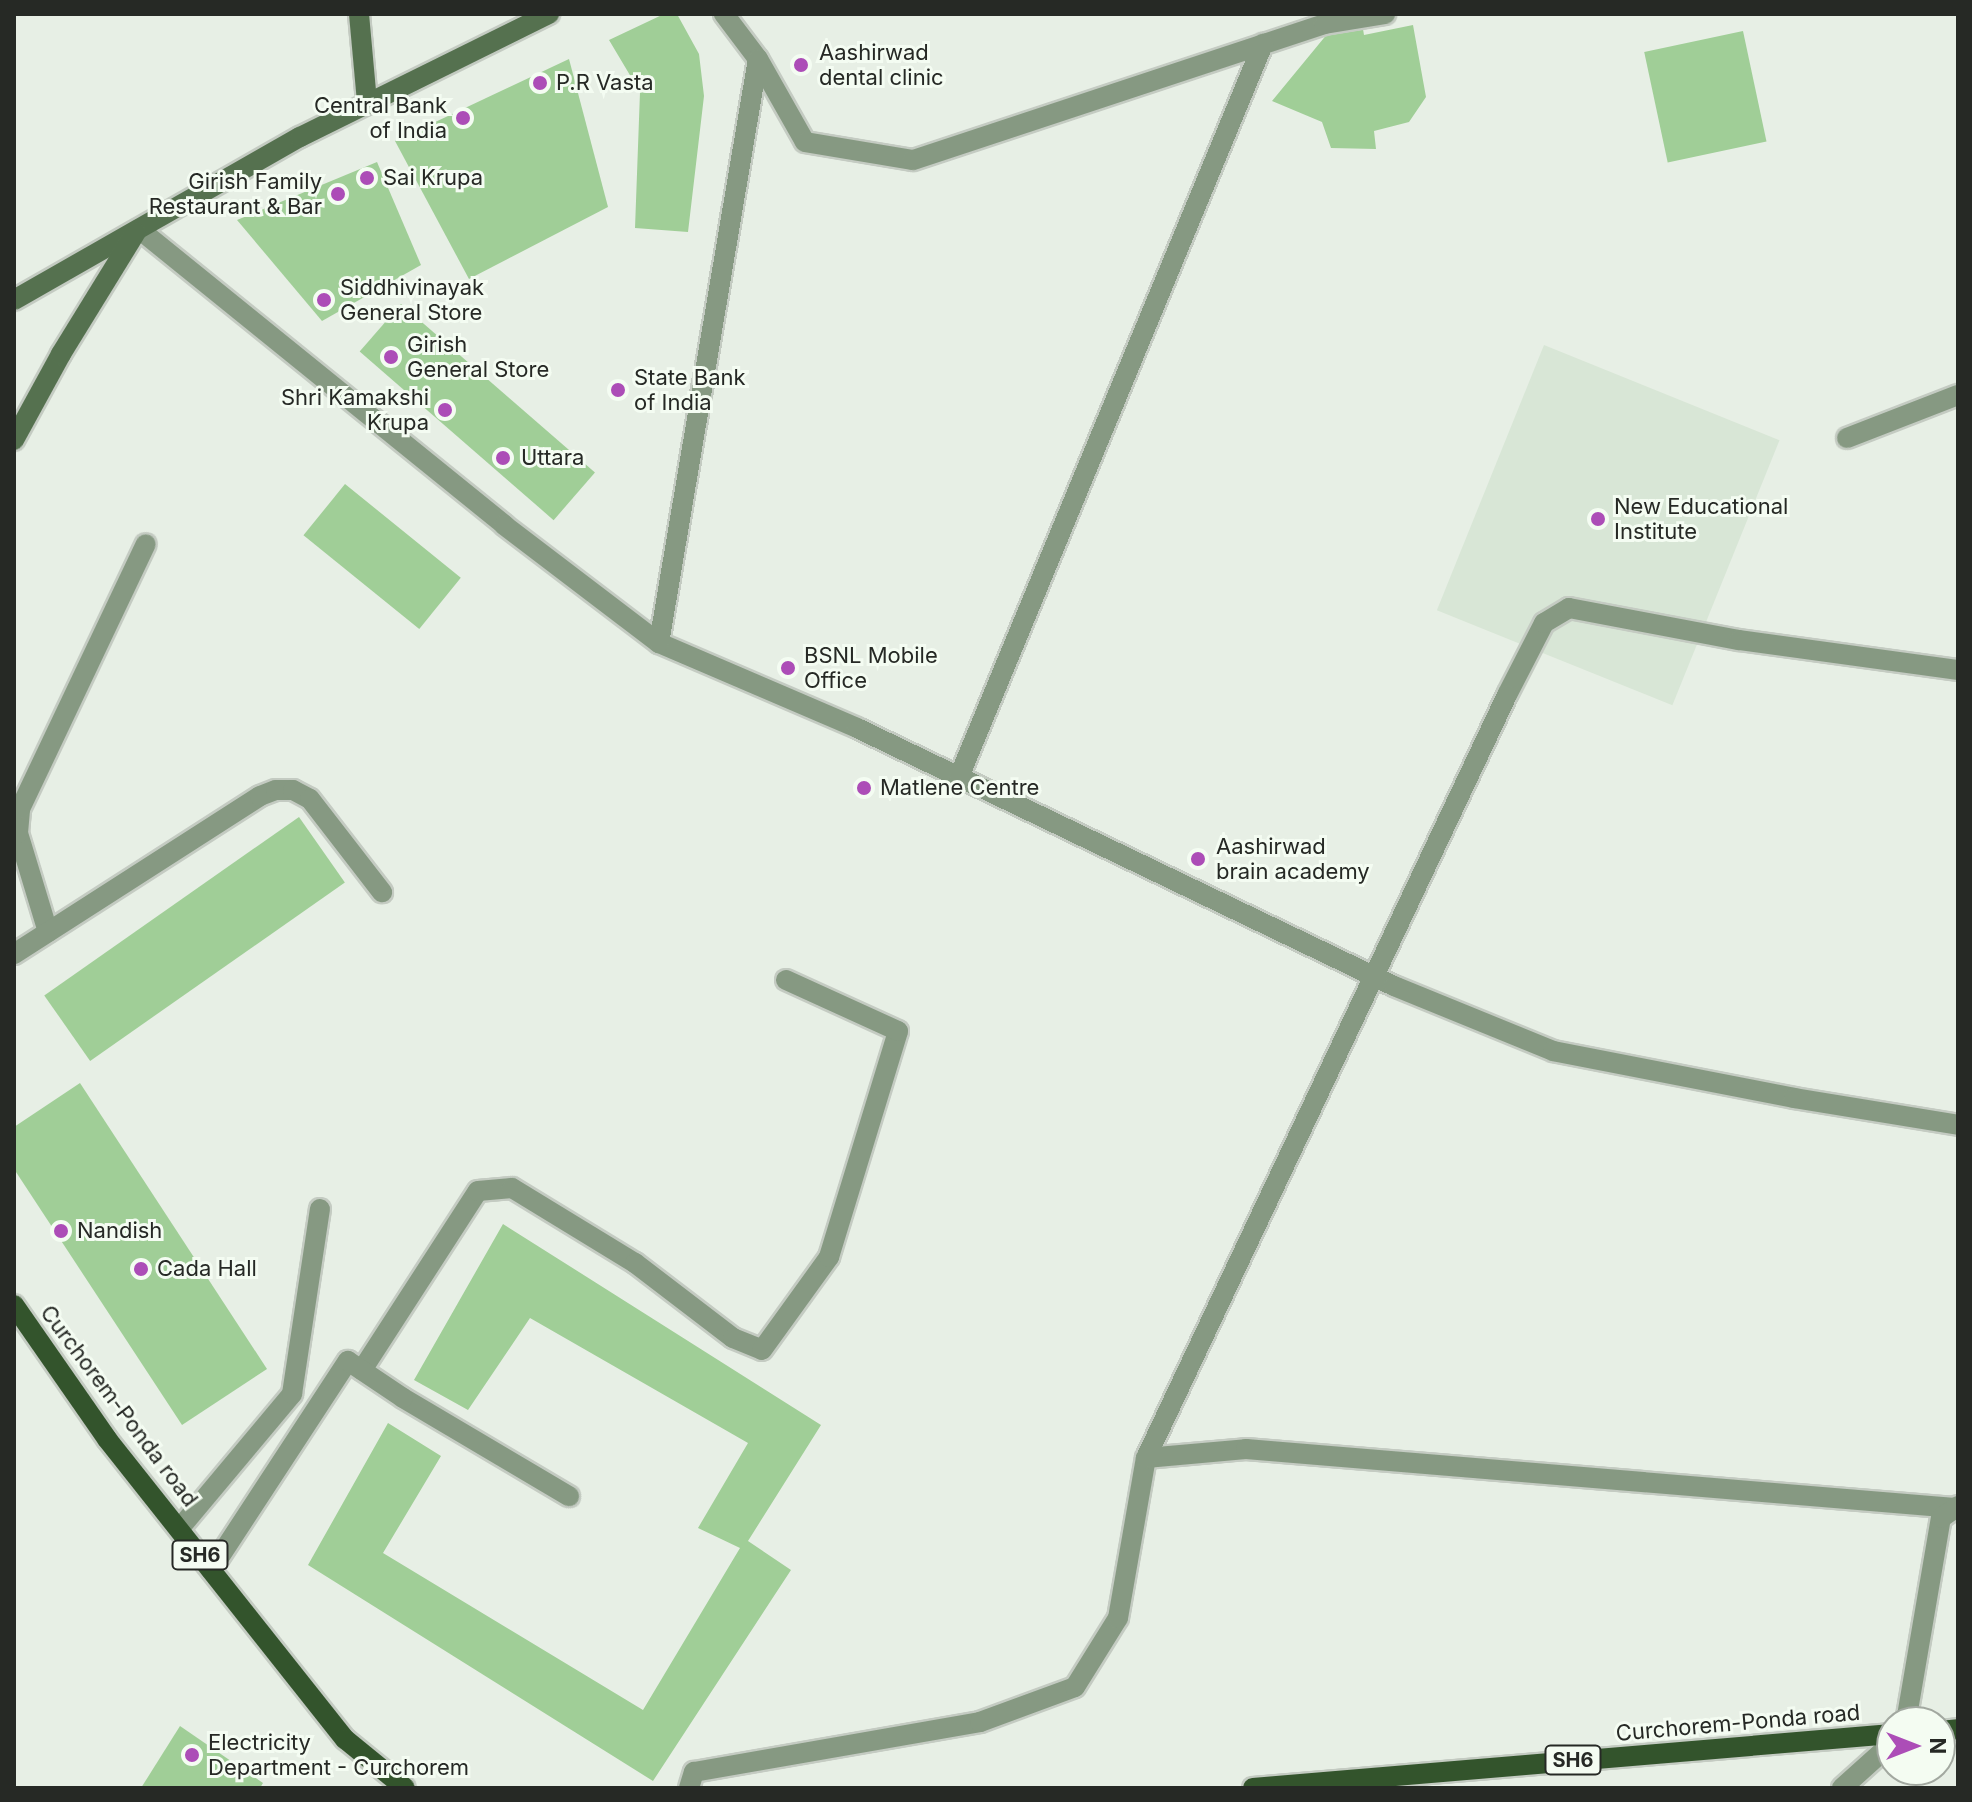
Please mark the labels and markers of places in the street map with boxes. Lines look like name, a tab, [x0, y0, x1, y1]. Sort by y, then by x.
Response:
place label: Aashirwad dental clinic	[819, 39, 944, 90]
marker: Aashirwad dental clinic	[790, 54, 812, 76]
place label: P.R Vasta	[556, 70, 654, 96]
marker: P.R Vasta	[531, 74, 549, 92]
place label: Central Bank of India	[314, 92, 447, 144]
marker: Central Bank of India	[454, 109, 472, 127]
place label: Sai Krupa	[383, 165, 483, 191]
place label: Girish Family Restaurant & Bar	[149, 168, 322, 220]
marker: Sai Krupa	[358, 169, 376, 187]
marker: Girish Family Restaurant & Bar	[329, 185, 347, 203]
place label: Siddhivinayak General Store	[340, 274, 484, 326]
marker: Siddhivinayak General Store	[315, 291, 333, 309]
place label: Girish General Store	[407, 331, 549, 382]
marker: Girish General Store	[382, 348, 400, 366]
place label: State Bank of India	[634, 364, 746, 416]
marker: State Bank of India	[609, 381, 627, 399]
place label: Shri Kamakshi Krupa	[281, 384, 429, 436]
marker: Shri Kamakshi Krupa	[436, 401, 454, 419]
place label: Uttara	[521, 445, 584, 471]
marker: Uttara	[492, 447, 514, 469]
place label: New Educational Institute	[1614, 493, 1788, 544]
marker: New Educational Institute	[1589, 510, 1607, 528]
place label: BSNL Mobile Office	[804, 642, 938, 694]
marker: BSNL Mobile Office	[779, 659, 797, 677]
place label: Matlene Centre	[880, 775, 1039, 801]
marker: Matlene Centre	[855, 779, 873, 797]
place label: Aashirwad brain academy	[1216, 833, 1370, 884]
marker: Aashirwad brain academy	[1187, 848, 1209, 870]
place label: Nandish	[77, 1218, 162, 1244]
marker: Nandish	[52, 1222, 70, 1240]
place label: Cada Hall	[157, 1256, 257, 1282]
marker: Cada Hall	[132, 1260, 150, 1278]
place label: Electricity Department - Curchorem	[208, 1729, 469, 1780]
marker: Electricity Department - Curchorem	[183, 1746, 201, 1764]

